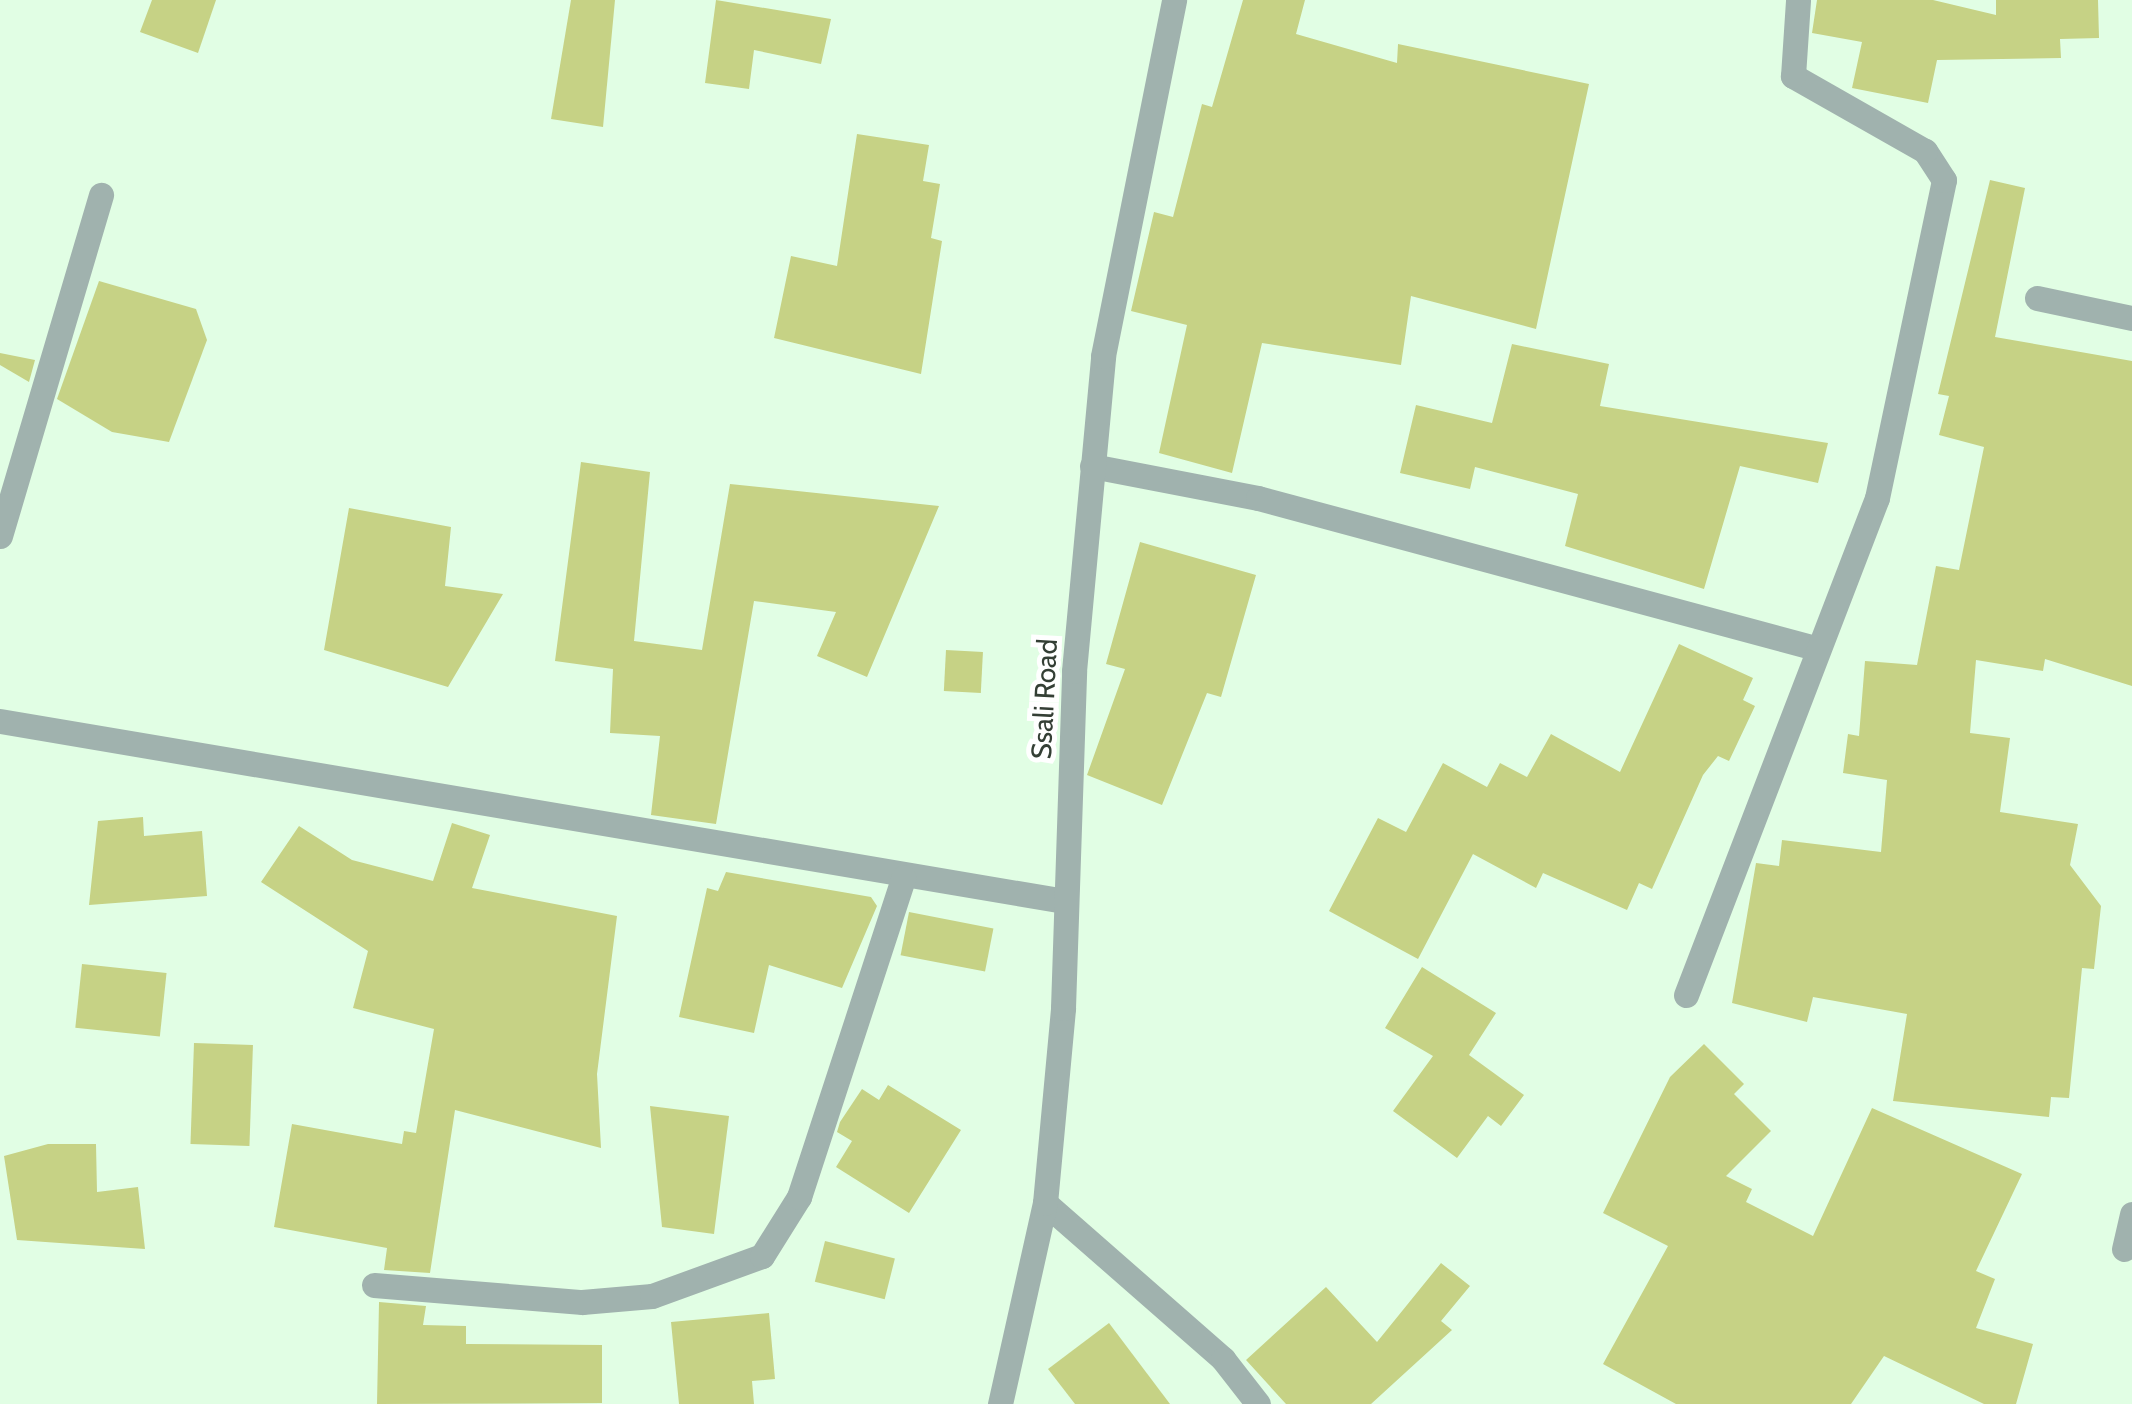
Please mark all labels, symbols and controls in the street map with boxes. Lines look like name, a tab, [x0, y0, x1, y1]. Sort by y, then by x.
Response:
street label: Ssali Road	[1024, 638, 1064, 760]

